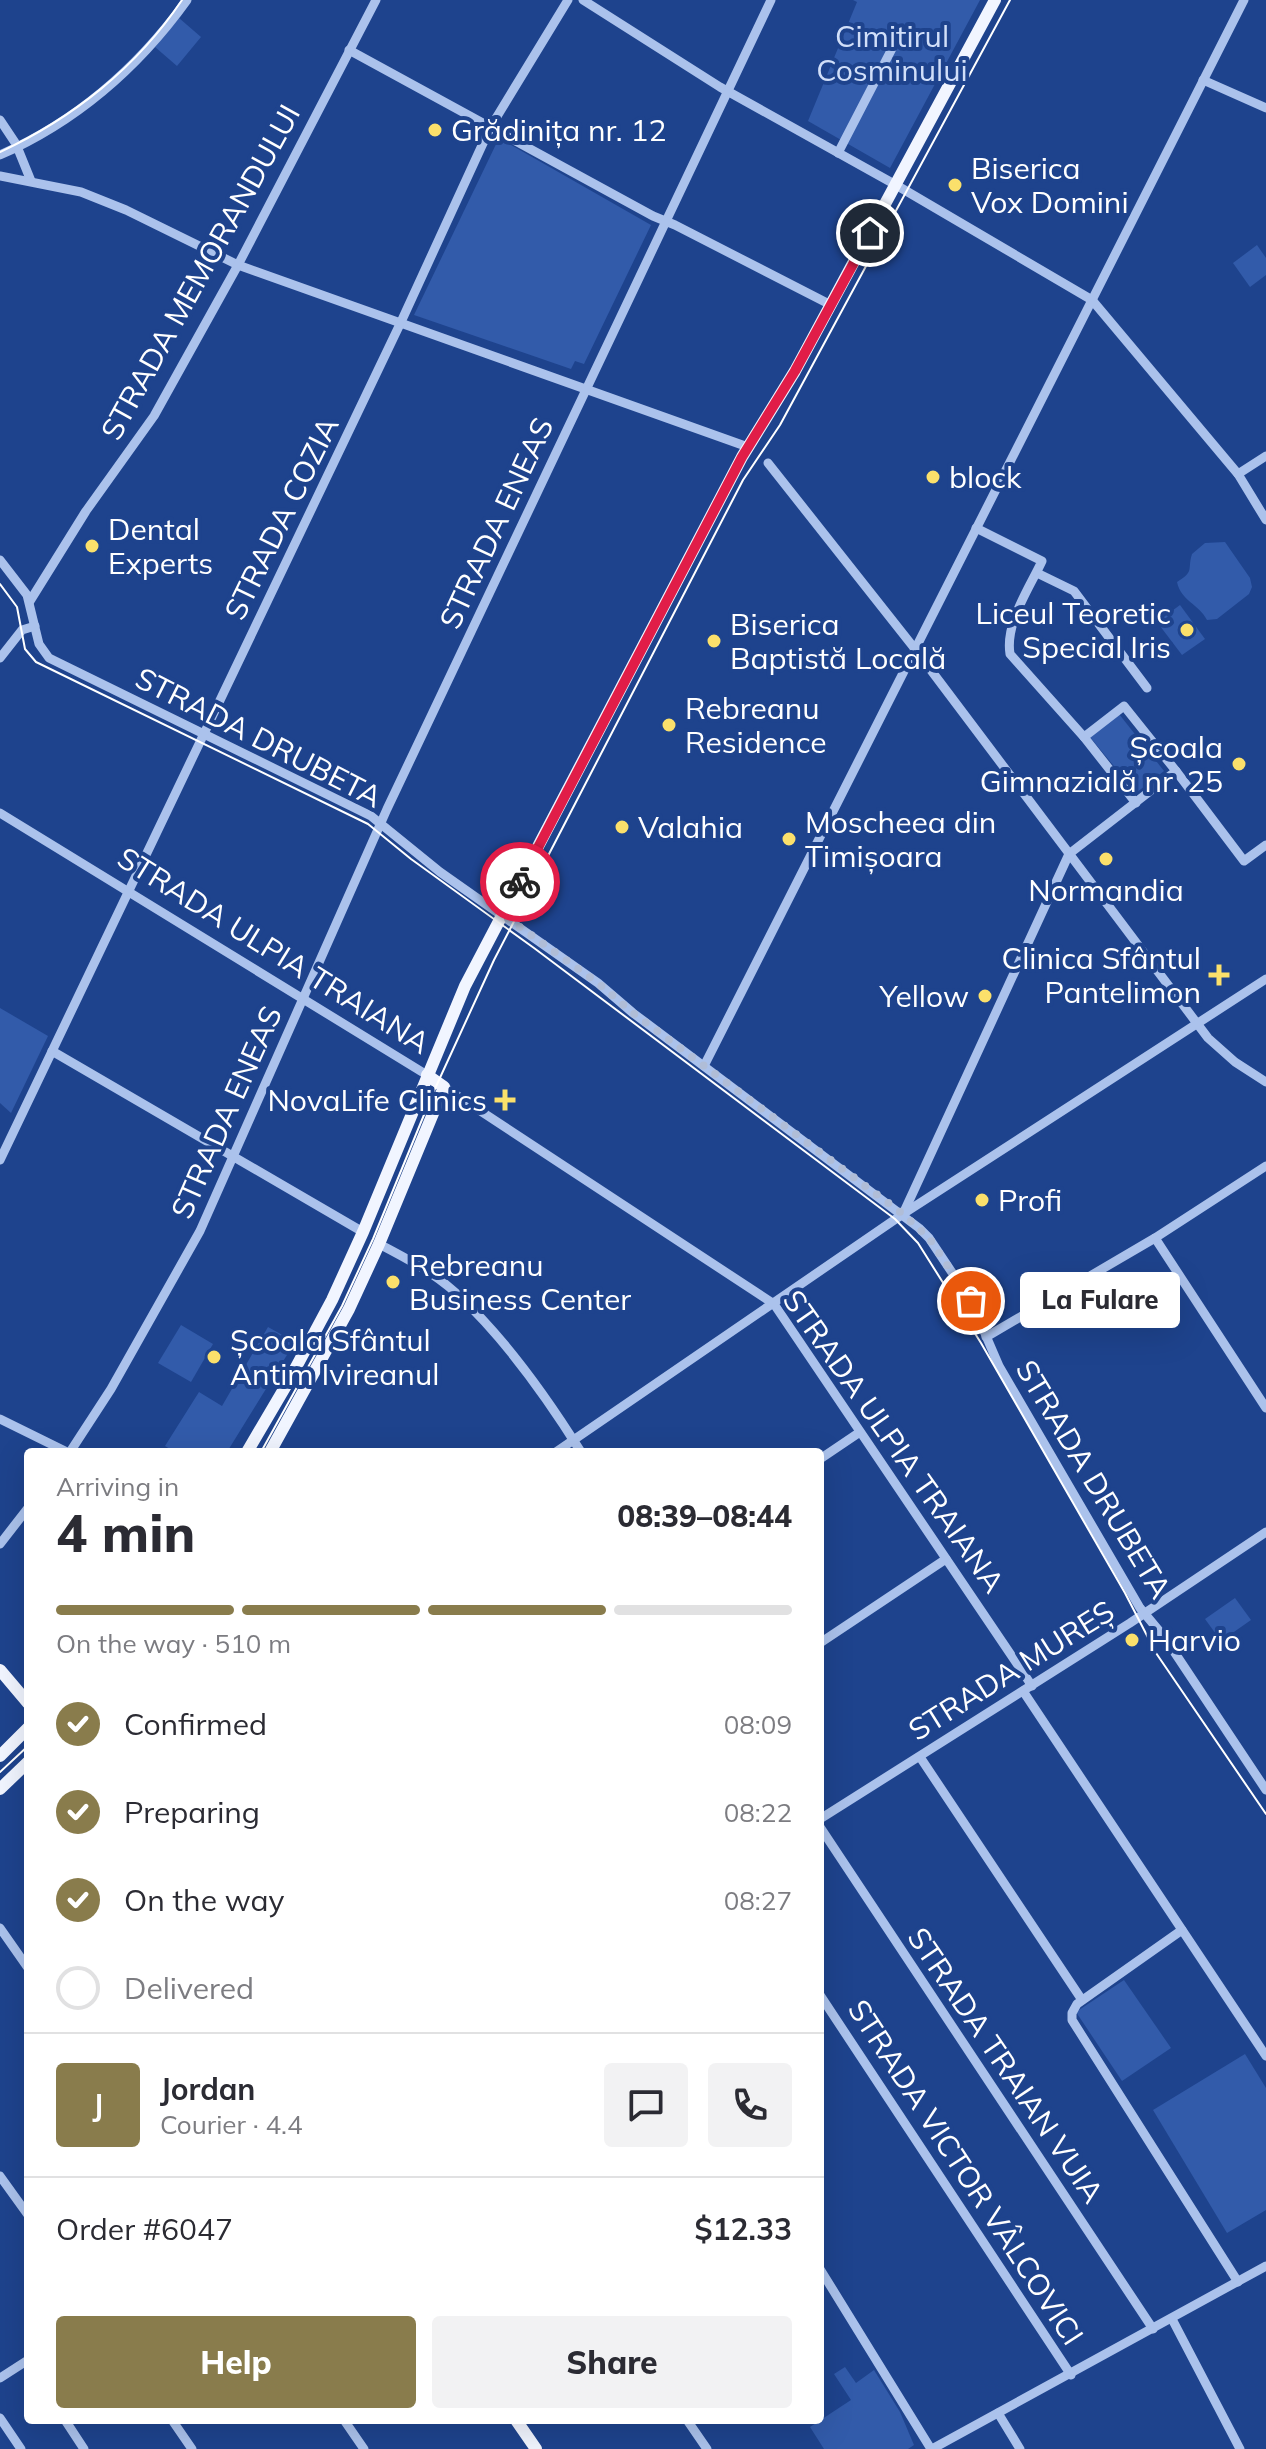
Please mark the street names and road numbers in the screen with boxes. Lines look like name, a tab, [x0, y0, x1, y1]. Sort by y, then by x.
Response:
street label: STRADA MEMORANDULUI	[92, 98, 308, 446]
street label: STRADA COZIA	[215, 410, 347, 626]
street label: STRADA ENEAS	[430, 411, 562, 635]
street label: STRADA DRUBETA	[129, 658, 389, 816]
street label: STRADA ULPIA TRAIANA	[111, 838, 437, 1062]
street label: STRADA ENEAS	[162, 1000, 290, 1224]
street label: STRADA ULPIA TRAIANA	[775, 1282, 1013, 1600]
street label: STRADA DRUBETA	[1008, 1353, 1180, 1605]
street label: STRADA MUREȘ	[901, 1592, 1121, 1748]
street label: STRADA TRAIAN VUIA	[900, 1920, 1112, 2210]
street label: STRADA VICTOR VÂLCOVICI	[840, 1992, 1092, 2352]

